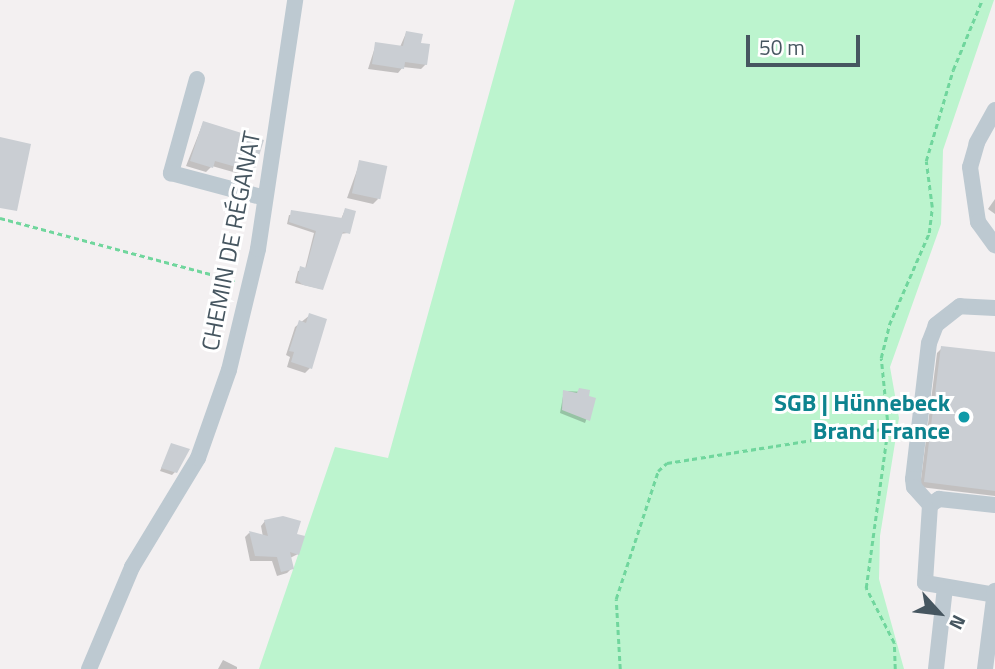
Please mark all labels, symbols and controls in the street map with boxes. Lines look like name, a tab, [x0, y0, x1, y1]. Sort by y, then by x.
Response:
scale bar	[750, 21, 864, 65]
text: 50 m	[759, 31, 805, 63]
street label: CHEMIN DE RÉGANAT	[196, 129, 266, 353]
place label: SGB | Hünnebeck Brand France	[774, 389, 950, 445]
marker: SGB | Hünnebeck Brand France	[956, 409, 972, 425]
north arrow	[904, 578, 974, 648]
text: N	[942, 610, 974, 635]

